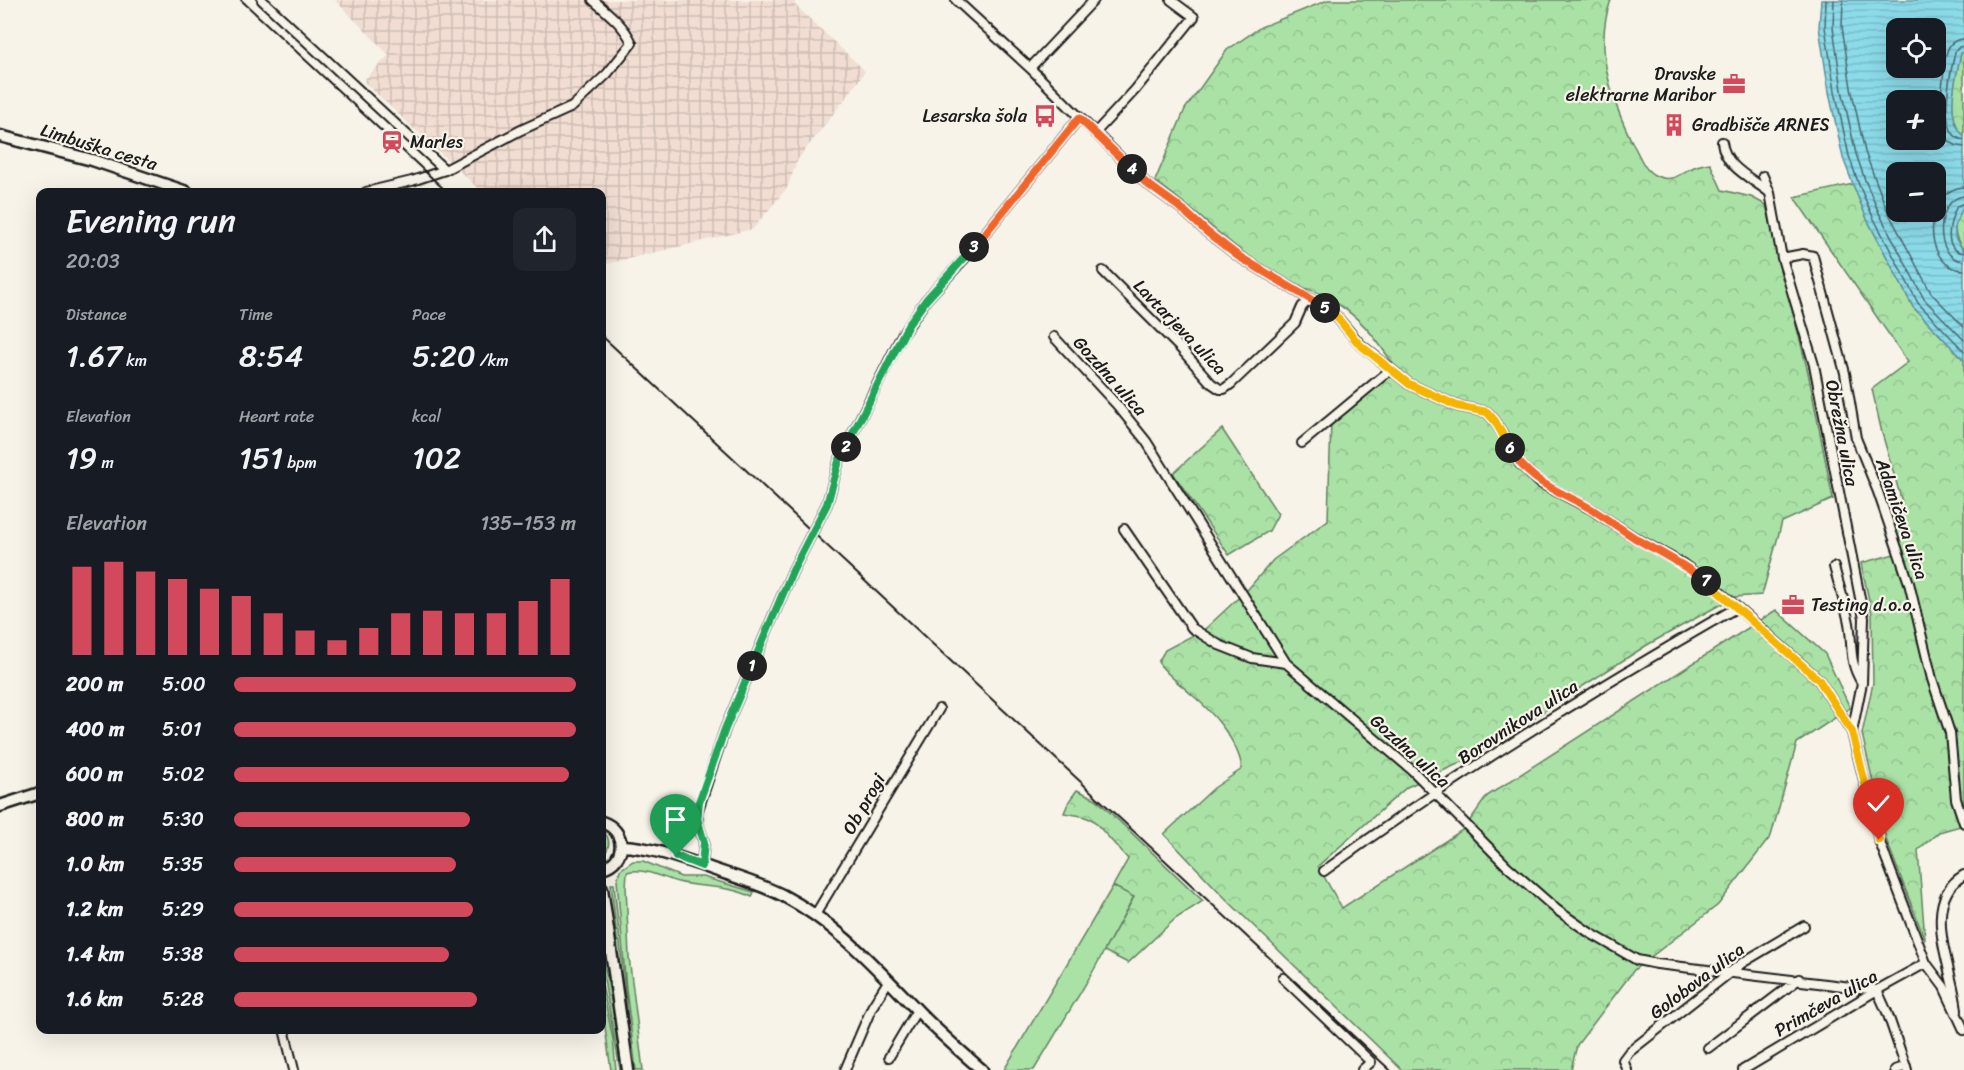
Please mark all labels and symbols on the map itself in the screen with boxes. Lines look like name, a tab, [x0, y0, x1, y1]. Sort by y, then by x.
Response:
place label: Dravske elektrarne Maribor	[1566, 58, 1718, 111]
office icon: Dravske elektrarne Maribor	[1721, 71, 1747, 97]
place label: Lesarska šola	[922, 100, 1028, 132]
bus stop icon: Lesarska šola	[1032, 103, 1058, 129]
place label: Gradbišče ARNES	[1692, 109, 1830, 141]
building icon: Gradbišče ARNES	[1661, 112, 1687, 138]
street label: Limbuška cesta	[37, 114, 162, 180]
place label: Marles	[410, 126, 463, 158]
station icon: Marles	[379, 129, 405, 155]
pin: 4	[1117, 154, 1147, 184]
pin: 3	[959, 232, 989, 262]
street label: Lavtarjeva ulica	[1125, 271, 1235, 383]
pin: 5	[1310, 293, 1340, 323]
street label: Gozdna ulica	[1065, 328, 1156, 424]
street label: Obrežna ulica	[1816, 377, 1868, 490]
pin: 2	[831, 432, 861, 462]
pin: 6	[1495, 433, 1525, 463]
street label: Adamičeva ulica	[1866, 453, 1938, 584]
pin: 7	[1691, 566, 1721, 596]
place label: Testing d.o.o.	[1811, 589, 1917, 621]
office icon: Testing d.o.o.	[1780, 592, 1806, 618]
pin: 1	[737, 651, 767, 681]
street label: Borovnikova ulica	[1451, 670, 1586, 773]
street label: Gozdna ulica	[1362, 706, 1458, 797]
street label: Ob progi	[834, 766, 895, 841]
pin	[1853, 778, 1904, 840]
pin	[650, 794, 701, 856]
street label: Golobova ulica	[1642, 934, 1752, 1028]
street label: Primčeva ulica	[1768, 960, 1884, 1046]

